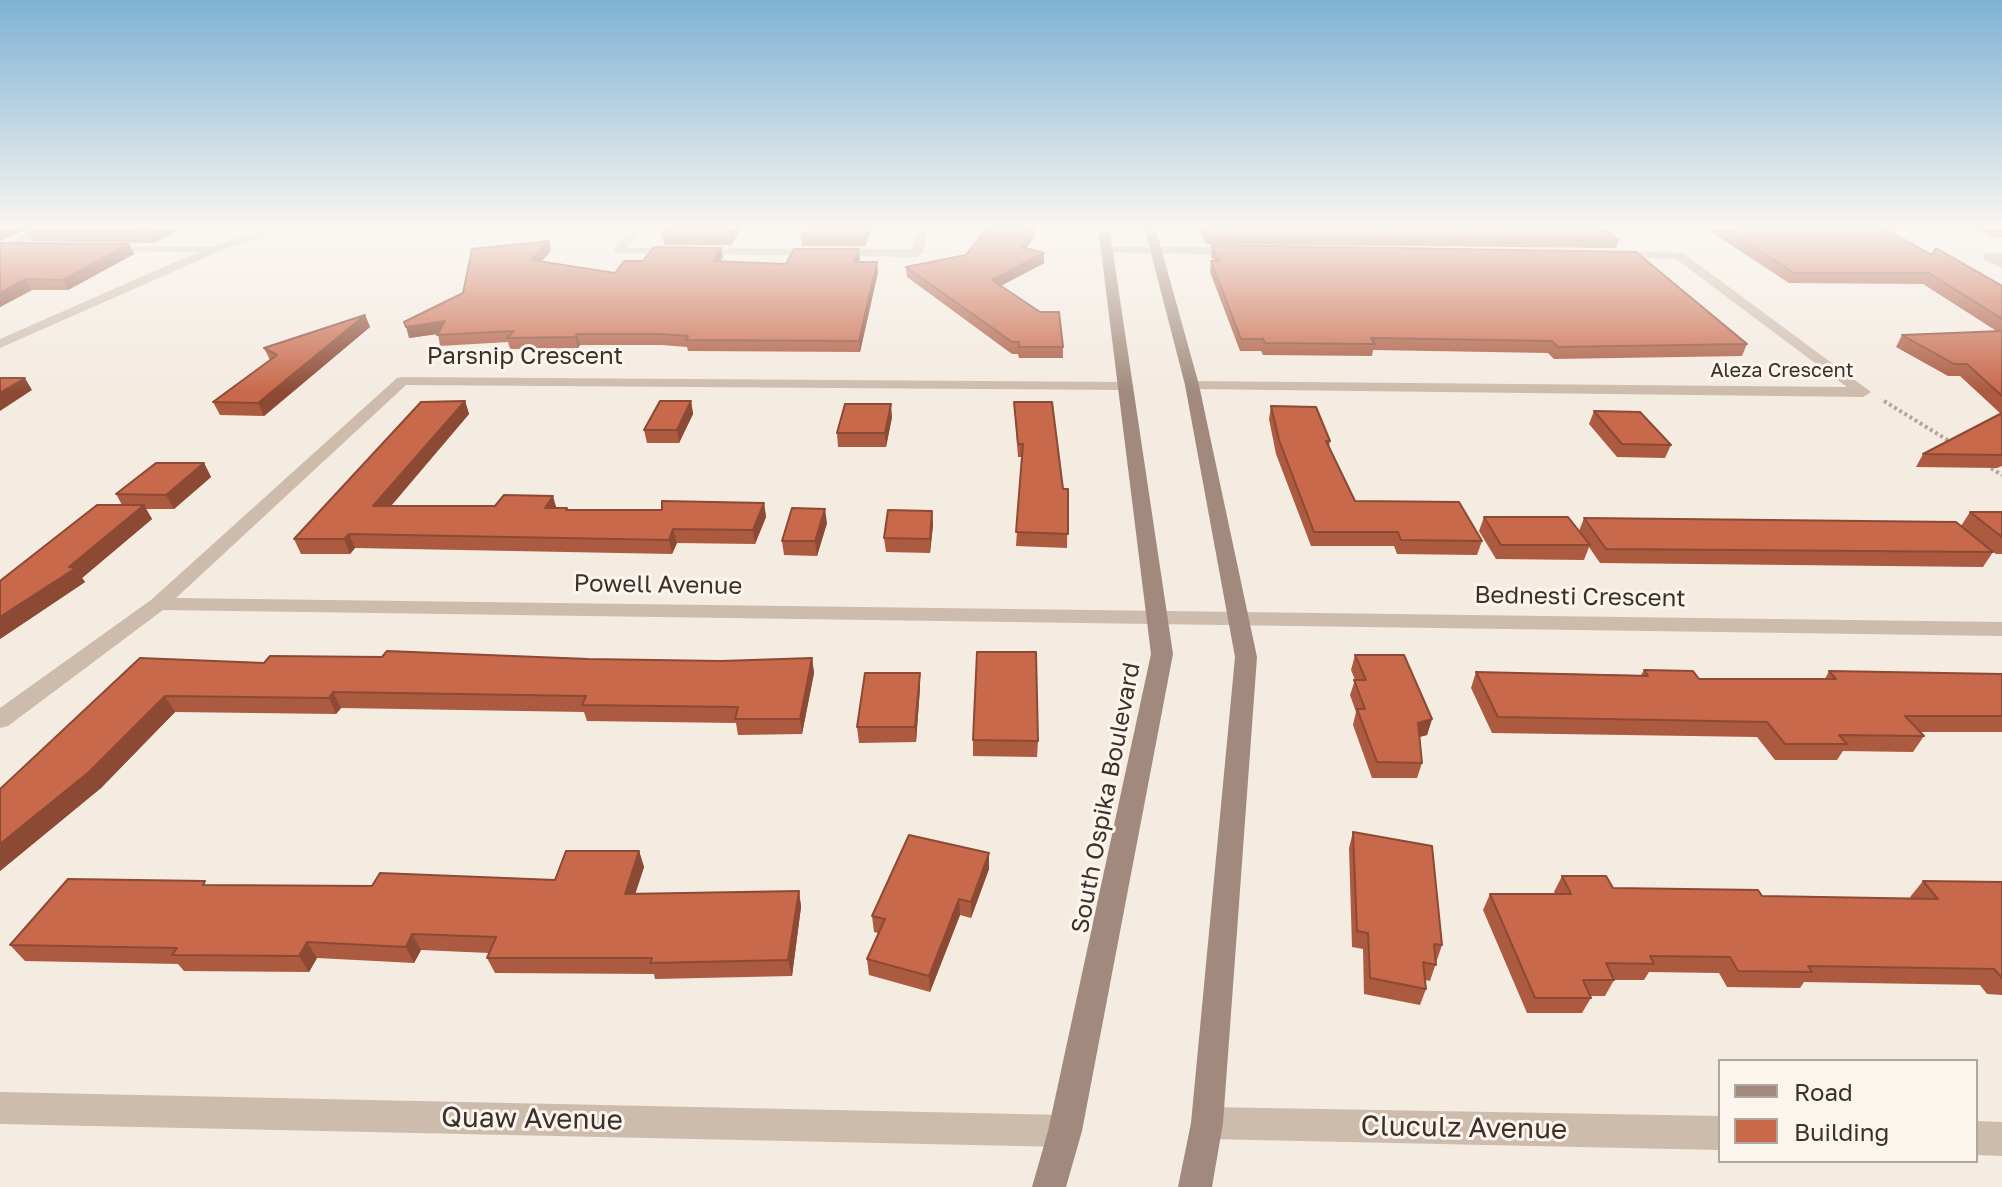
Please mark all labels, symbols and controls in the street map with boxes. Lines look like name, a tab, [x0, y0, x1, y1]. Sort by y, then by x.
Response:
street label: Parsnip Crescent	[427, 342, 623, 370]
street label: Aleza Crescent	[1710, 359, 1854, 383]
street label: Powell Avenue	[573, 569, 743, 601]
street label: Bednesti Crescent	[1474, 581, 1686, 613]
street label: South Ospika Boulevard	[1066, 660, 1146, 936]
legend	[1718, 1059, 1978, 1163]
text: Road	[1794, 1077, 1853, 1106]
street label: Quaw Avenue	[441, 1101, 623, 1137]
street label: Cluculz Avenue	[1360, 1109, 1568, 1147]
text: Building	[1794, 1117, 1889, 1146]

